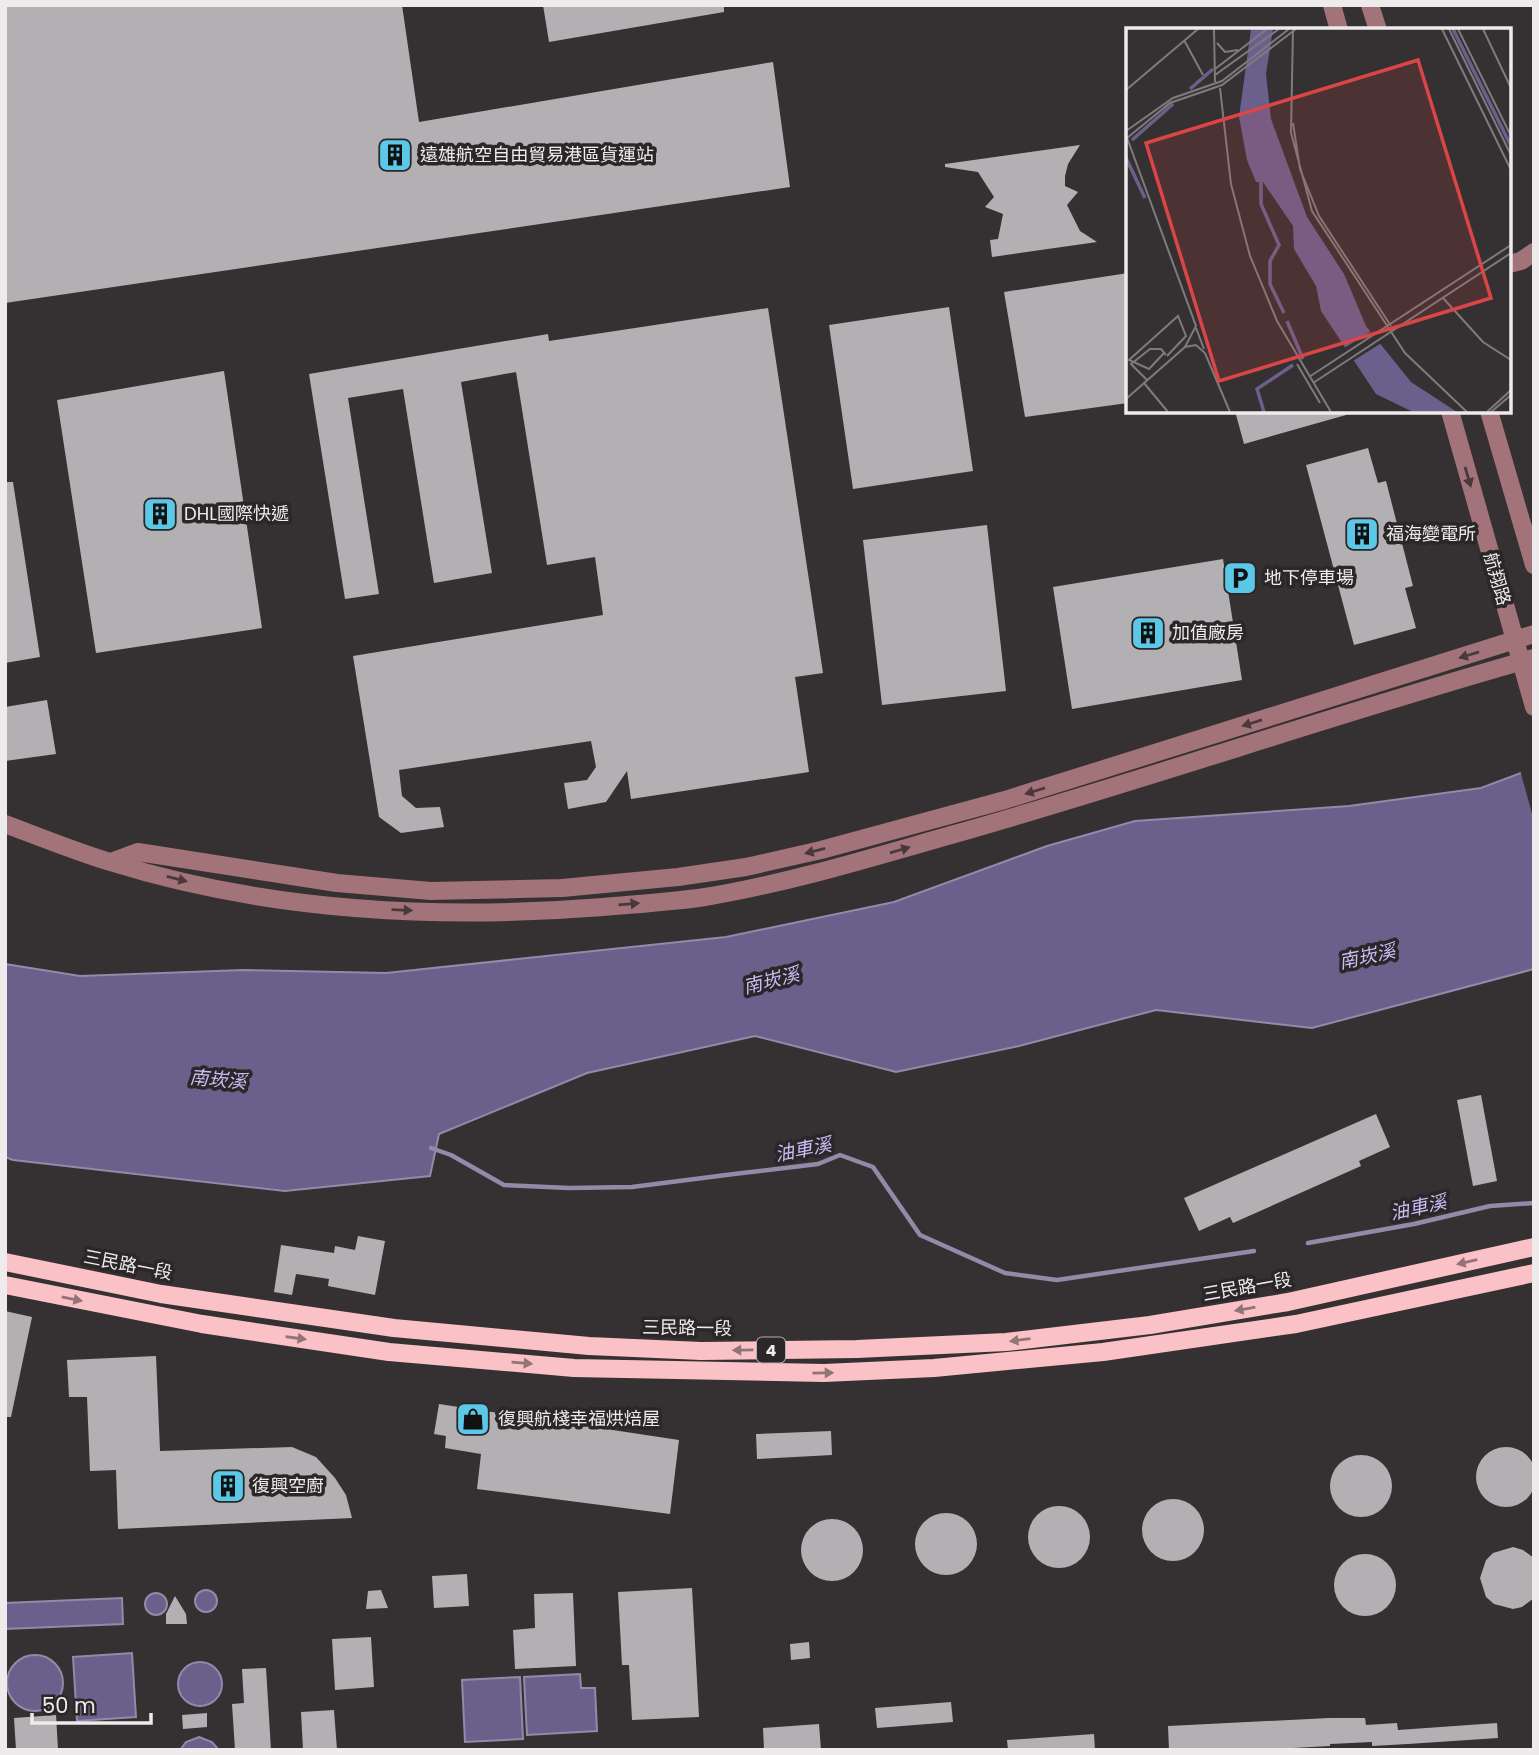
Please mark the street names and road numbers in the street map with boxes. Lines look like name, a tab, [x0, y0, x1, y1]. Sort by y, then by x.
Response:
street label: 航翔路	[1478, 549, 1517, 608]
street label: 三民路一段	[82, 1244, 175, 1285]
street label: 三民路一段	[1200, 1266, 1293, 1307]
street label: 三民路一段	[642, 1314, 732, 1341]
road number: 4	[757, 1338, 785, 1362]

